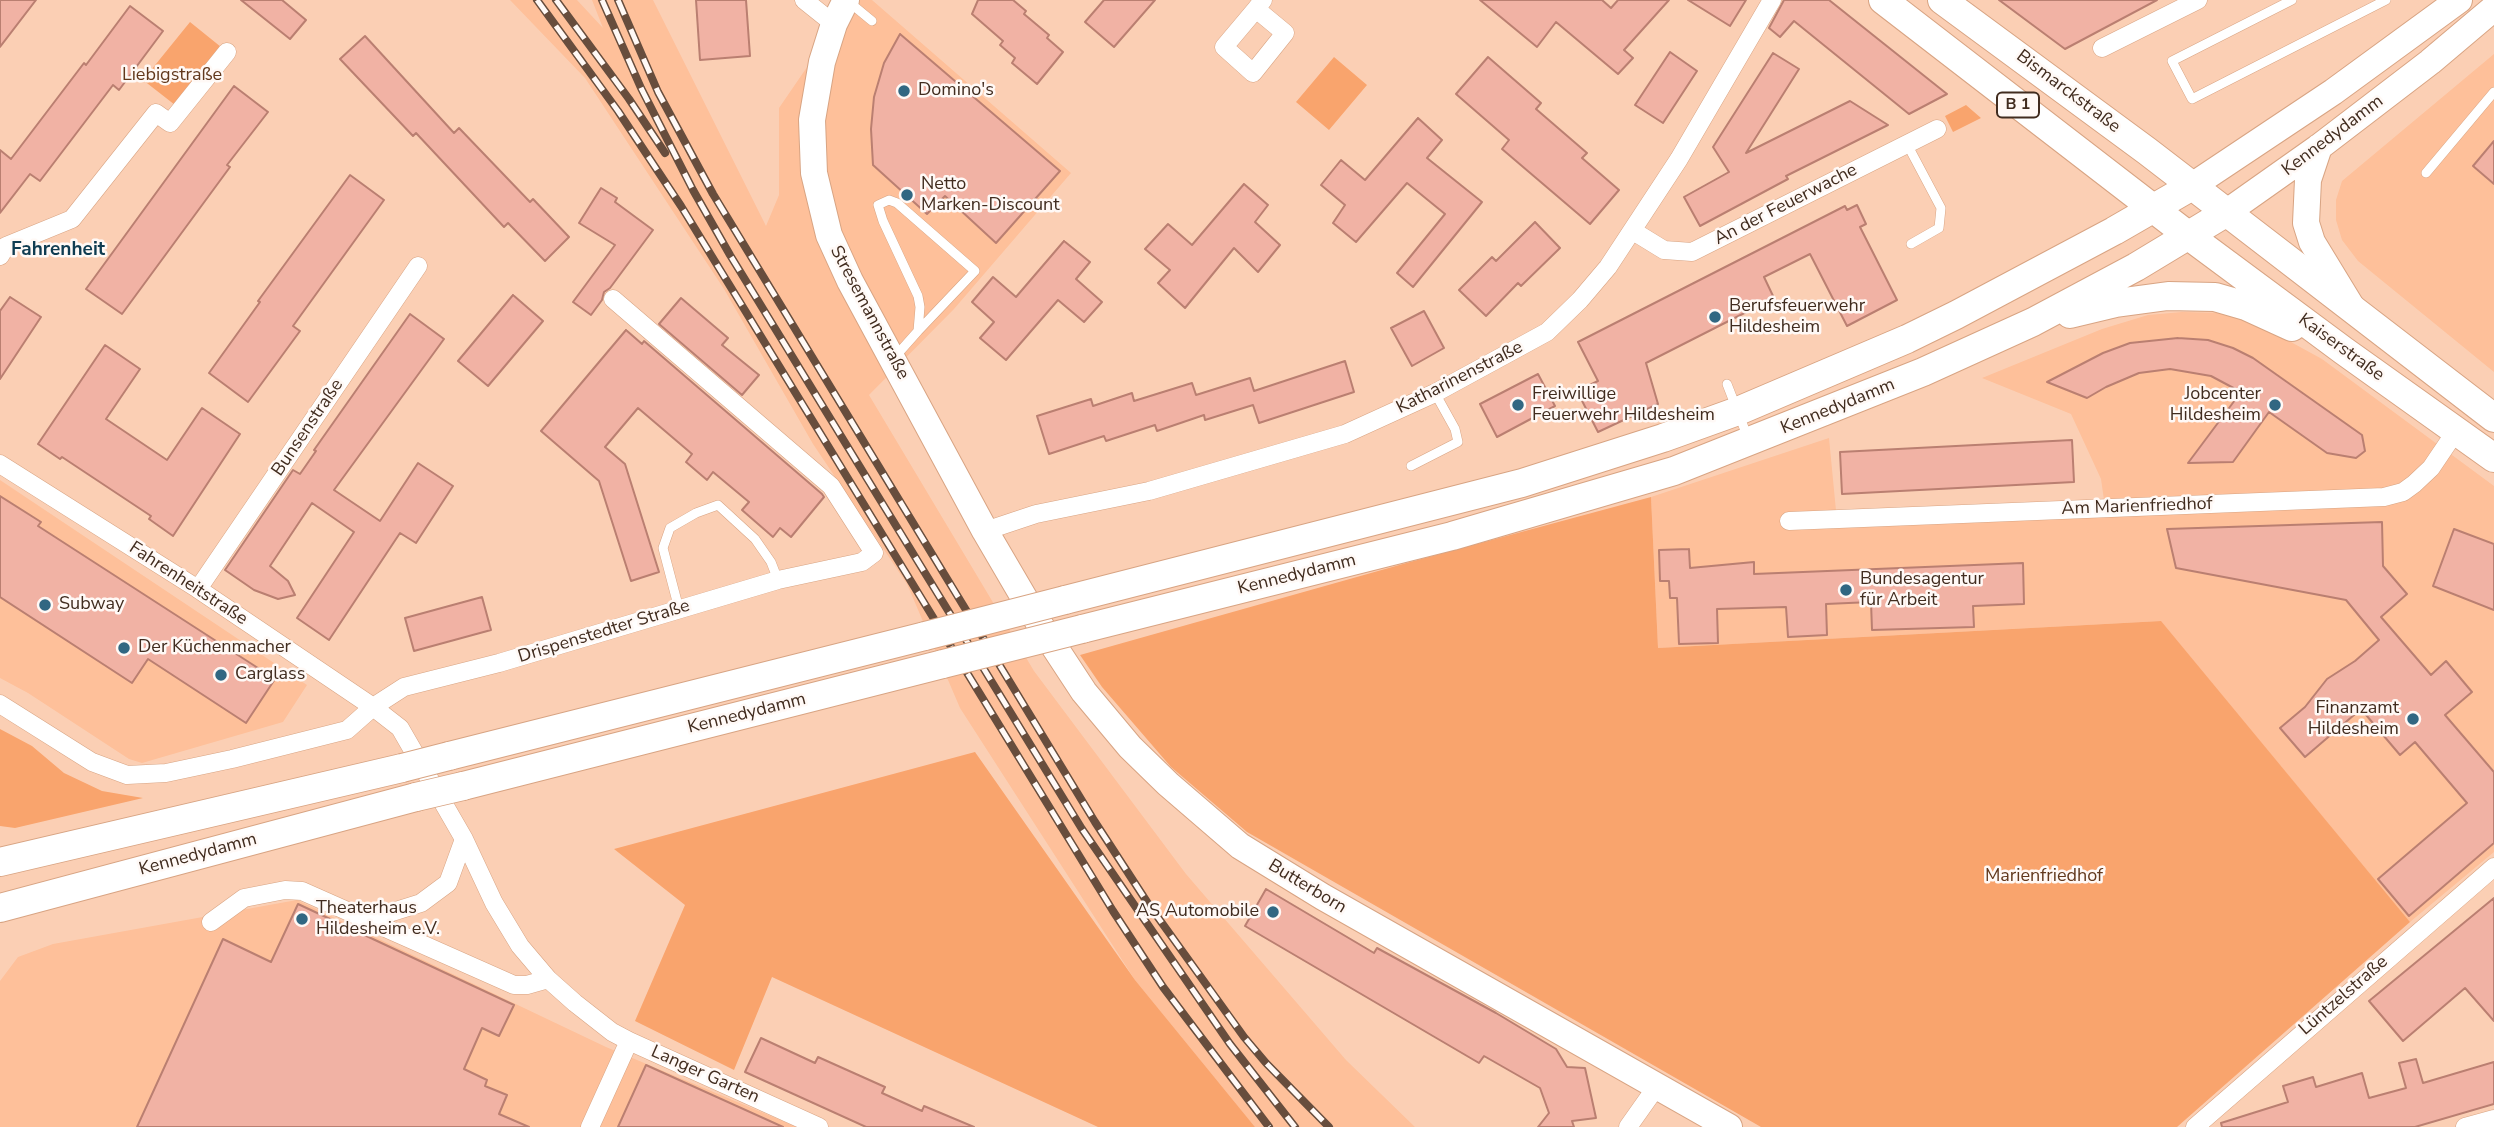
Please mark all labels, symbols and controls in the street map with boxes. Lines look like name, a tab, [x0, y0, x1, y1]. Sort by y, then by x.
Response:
street label: Bismarckstraße	[2012, 46, 2124, 138]
park label: Liebigstraße	[122, 65, 222, 87]
place label: Domino's	[918, 80, 994, 102]
marker: Domino's	[896, 83, 912, 99]
street label: Kennedydamm	[2278, 91, 2388, 181]
road number: B 1	[1997, 92, 2039, 118]
street label: An der Feuerwache	[1711, 160, 1861, 250]
place label: Netto Marken-Discount	[921, 174, 1060, 216]
marker: Netto Marken-Discount	[899, 187, 915, 203]
district label: Fahrenheit	[11, 239, 105, 261]
street label: Stresemannstraße	[825, 242, 913, 384]
place label: Berufsfeuerwehr Hildesheim	[1729, 296, 1865, 338]
marker: Berufsfeuerwehr Hildesheim	[1707, 309, 1723, 325]
street label: Kaiserstraße	[2294, 310, 2388, 386]
street label: Katharinenstraße	[1393, 337, 1527, 419]
street label: Kennedydamm	[1778, 374, 1898, 440]
street label: Bunsenstraße	[268, 375, 348, 481]
place label: Freiwillige Feuerwehr Hildesheim	[1532, 384, 1715, 426]
place label: Jobcenter Hildesheim	[2170, 384, 2261, 426]
marker: Freiwillige Feuerwehr Hildesheim	[1510, 397, 1526, 413]
marker: Jobcenter Hildesheim	[2267, 397, 2283, 413]
street label: Am Marienfriedhof	[2061, 494, 2213, 520]
street label: Fahrenheitstraße	[125, 538, 251, 630]
street label: Kennedydamm	[1236, 550, 1358, 600]
place label: Bundesagentur für Arbeit	[1860, 569, 1984, 612]
marker: Bundesagentur für Arbeit	[1838, 582, 1854, 598]
place label: Subway	[59, 594, 124, 616]
street label: Drispenstedter Straße	[515, 596, 693, 668]
marker: Subway	[37, 597, 53, 613]
place label: Der Küchenmacher	[138, 637, 291, 659]
marker: Der Küchenmacher	[116, 640, 132, 656]
place label: Carglass	[235, 664, 305, 686]
marker: Carglass	[213, 667, 229, 683]
street label: Kennedydamm	[686, 689, 808, 739]
place label: Finanzamt Hildesheim	[2308, 698, 2399, 740]
marker: Finanzamt Hildesheim	[2405, 711, 2421, 727]
street label: Kennedydamm	[137, 829, 259, 881]
street label: Butterborn	[1264, 855, 1350, 919]
park label: Marienfriedhof	[1985, 866, 2103, 888]
place label: Theaterhaus Hildesheim e.V.	[316, 898, 440, 940]
place label: AS Automobile	[1136, 901, 1259, 923]
marker: AS Automobile	[1265, 904, 1281, 920]
marker: Theaterhaus Hildesheim e.V.	[294, 911, 310, 927]
street label: Lüntzelstraße	[2295, 952, 2393, 1040]
street label: Langer Garten	[647, 1041, 763, 1109]

